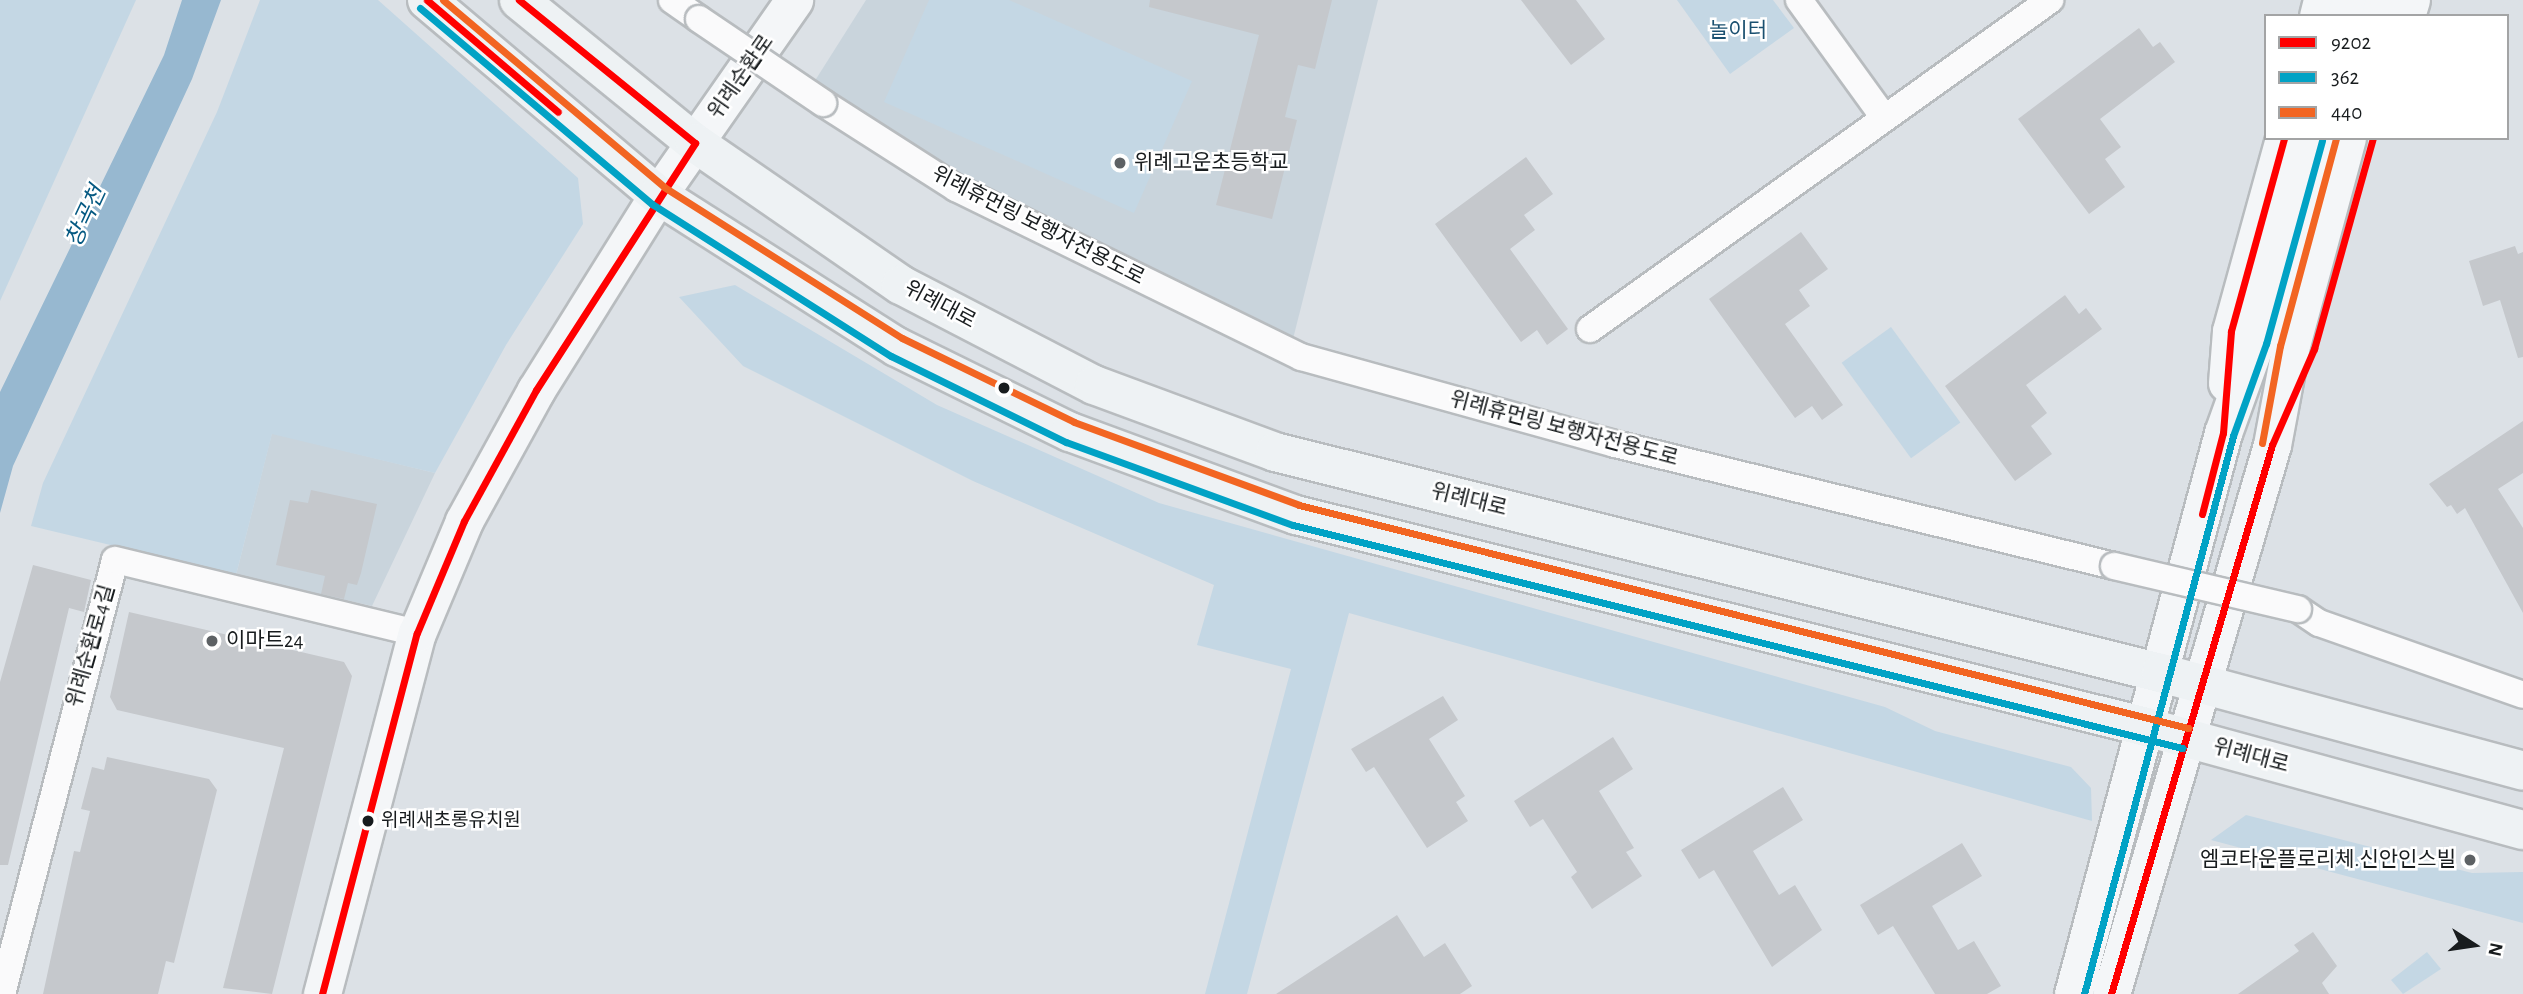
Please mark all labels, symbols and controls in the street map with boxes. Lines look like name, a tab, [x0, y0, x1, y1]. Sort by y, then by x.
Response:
legend	[2264, 14, 2509, 140]
park label: 놀이터	[1709, 18, 1767, 44]
street label: 위례순환로	[703, 30, 779, 124]
text: 9202	[2331, 32, 2371, 53]
text: 362	[2331, 67, 2359, 88]
text: 440	[2331, 102, 2362, 123]
place label: 위례고운초등학교	[1134, 150, 1289, 176]
marker: 위례고운초등학교	[1112, 155, 1128, 171]
street label: 위례휴먼링 보행자전용도로	[927, 161, 1149, 291]
water label: 창곡천	[61, 182, 113, 252]
street label: 위례대로	[900, 276, 980, 334]
unlabelled marker	[997, 381, 1011, 395]
street label: 위례휴먼링 보행자전용도로	[1447, 386, 1681, 472]
street label: 위례대로	[1428, 478, 1510, 522]
street label: 위례순환로4길	[62, 582, 120, 710]
place label: 이마트24	[226, 628, 304, 654]
marker: 이마트24	[204, 633, 220, 649]
street label: 위례대로	[2210, 734, 2292, 778]
place label: 위례새초롱유치원	[381, 810, 521, 832]
marker: 위례새초롱유치원	[361, 814, 375, 828]
place label: 엠코타운플로리체.신안인스빌	[2200, 847, 2456, 873]
marker: 엠코타운플로리체.신안인스빌	[2462, 852, 2478, 868]
north arrow	[2439, 910, 2509, 980]
text: N	[2484, 941, 2506, 958]

